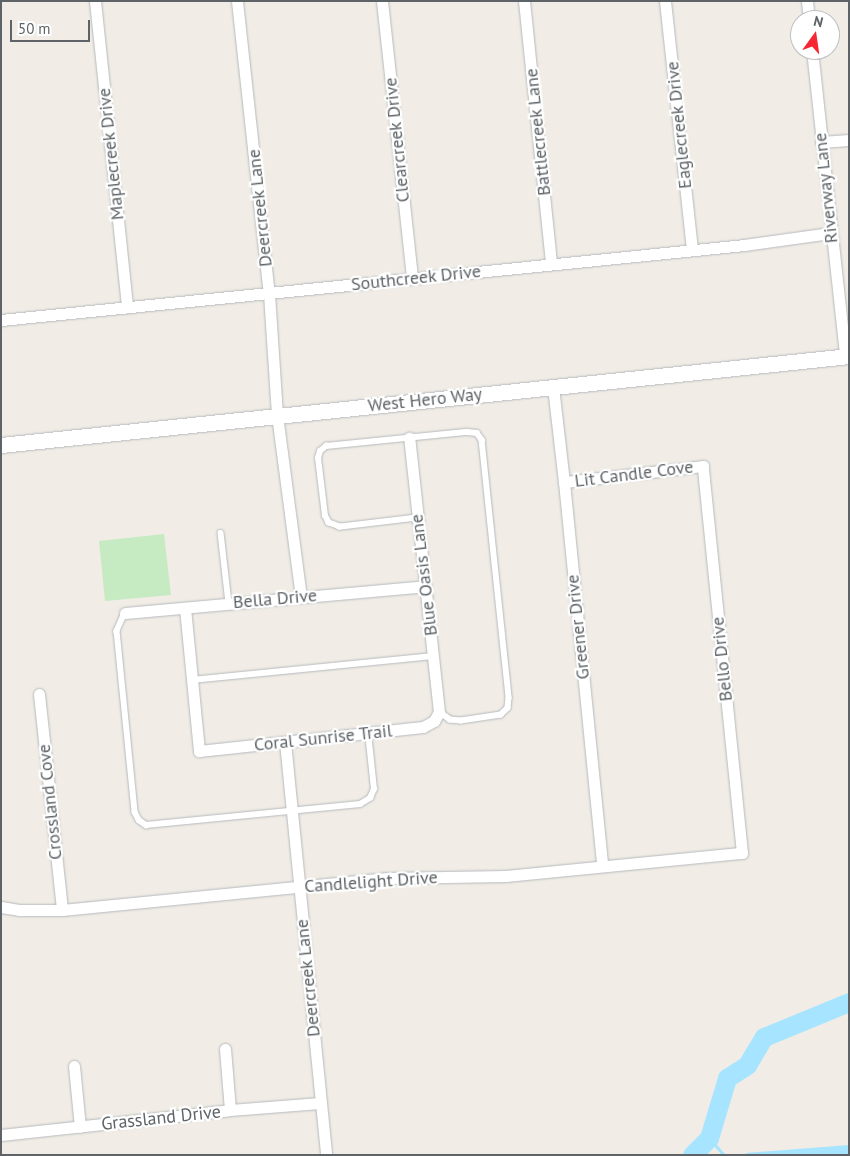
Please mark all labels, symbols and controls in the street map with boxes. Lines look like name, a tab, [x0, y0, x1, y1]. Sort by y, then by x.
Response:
scale bar	[12, 10, 92, 42]
north arrow	[790, 10, 840, 60]
text: N	[812, 12, 825, 31]
text: 50 m	[18, 19, 51, 38]
street label: Eaglecreek Drive	[662, 60, 696, 190]
street label: Battlecreek Lane	[521, 67, 555, 197]
street label: Clearcreek Drive	[380, 76, 414, 204]
street label: Maplecreek Drive	[93, 87, 129, 221]
street label: Riverway Lane	[809, 131, 843, 245]
street label: Deercreek Lane	[243, 148, 277, 268]
street label: Southcreek Drive	[350, 260, 482, 296]
street label: West Hero Way	[367, 383, 483, 417]
street label: Lit Candle Cove	[573, 456, 695, 492]
street label: Blue Oasis Lane	[406, 513, 442, 637]
street label: Greener Drive	[562, 573, 594, 681]
street label: Bella Drive	[232, 585, 318, 613]
street label: Bello Drive	[707, 616, 737, 702]
street label: Coral Sunrise Trail	[253, 720, 393, 756]
street label: Crossland Cove	[33, 743, 67, 861]
street label: Candlelight Drive	[304, 867, 438, 897]
street label: Deercreek Lane	[291, 918, 325, 1038]
street label: Grassland Drive	[100, 1101, 222, 1135]

